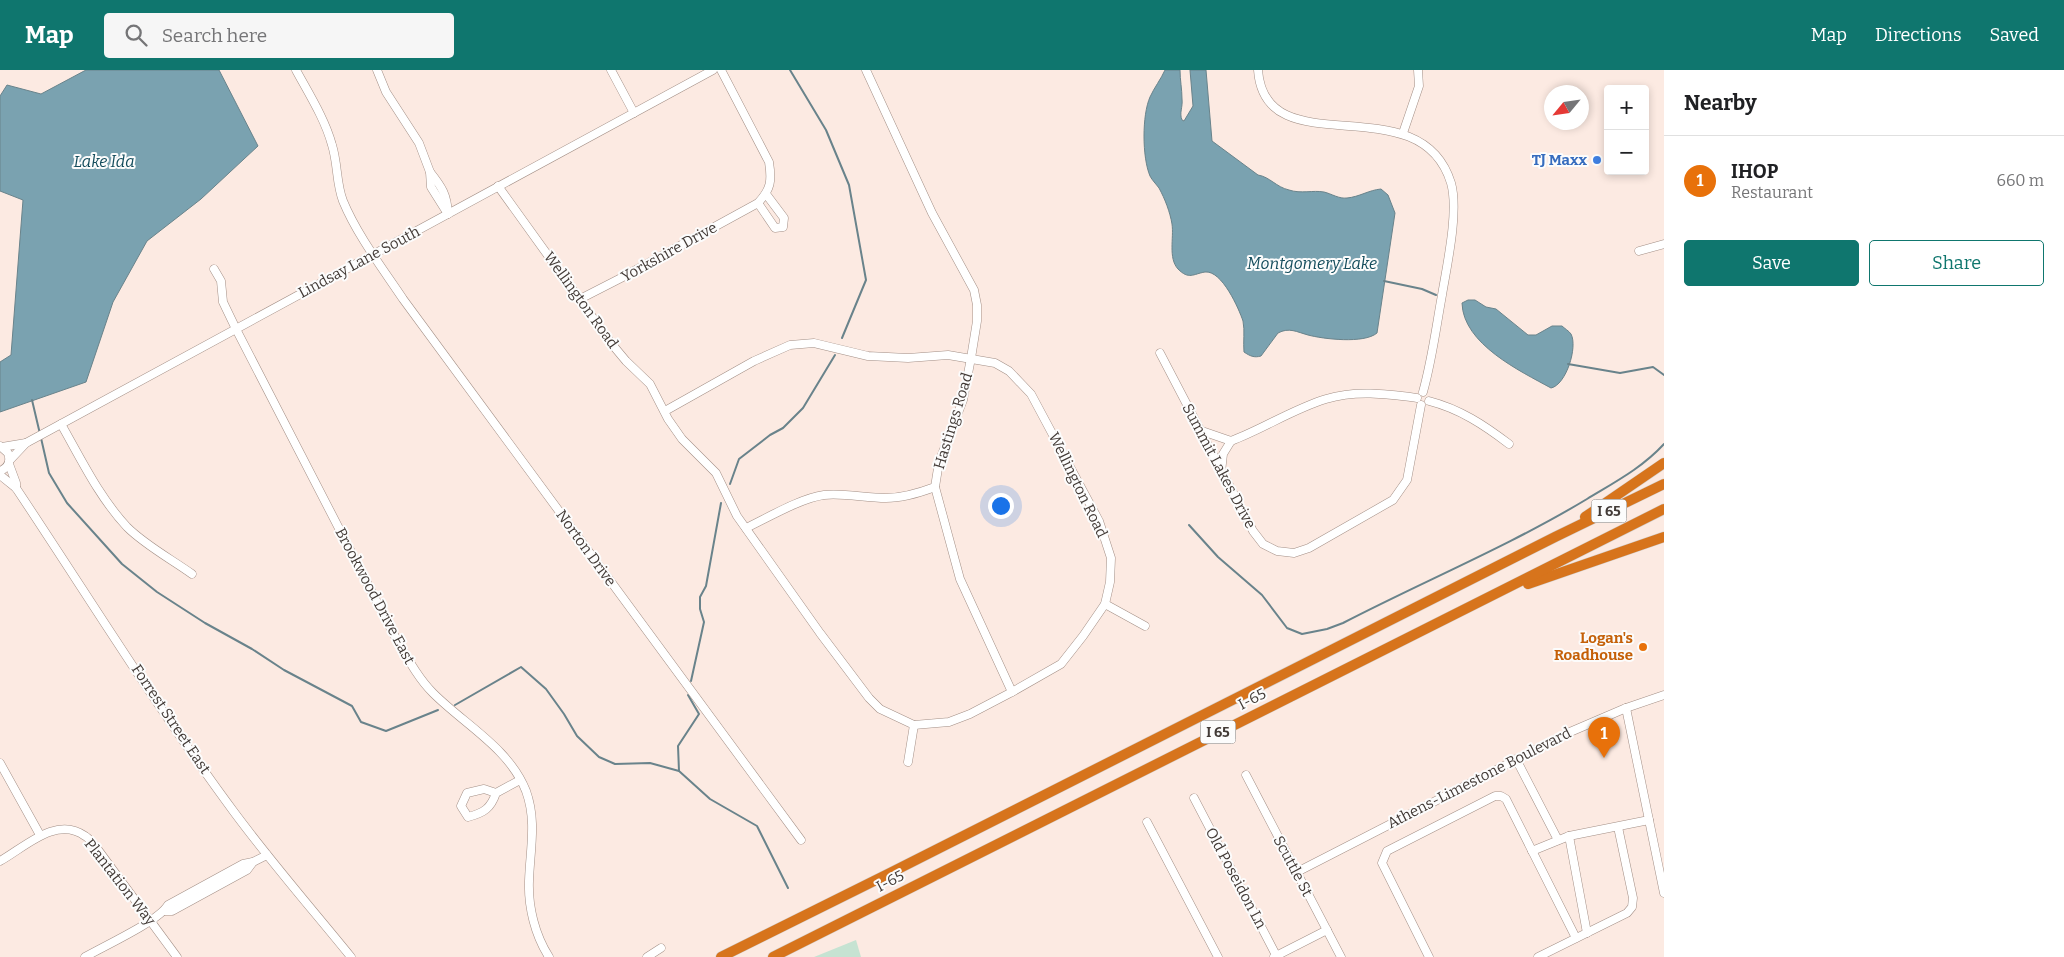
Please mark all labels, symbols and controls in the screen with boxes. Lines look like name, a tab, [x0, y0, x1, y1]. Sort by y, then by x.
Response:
search box	[104, 13, 454, 58]
text: Map	[25, 21, 74, 49]
icon: search	[122, 21, 150, 49]
text: Search here	[162, 24, 267, 47]
text: Map	[1811, 24, 1847, 46]
text: Directions	[1875, 24, 1962, 46]
text: Saved	[1990, 24, 2039, 46]
north arrow	[1544, 85, 1589, 130]
map controls	[1604, 85, 1649, 175]
button: +	[1604, 85, 1649, 130]
text: Nearby	[1684, 90, 1757, 116]
button: −	[1604, 130, 1649, 175]
place label: TJ Maxx	[1532, 151, 1587, 169]
water label: Lake Ida	[73, 152, 135, 171]
marker: TJ Maxx	[1591, 154, 1603, 166]
text: IHOP	[1731, 160, 1778, 183]
text: 1	[1697, 171, 1703, 190]
text: 660 m	[1996, 171, 2044, 190]
text: Restaurant	[1731, 183, 1813, 202]
street label: Yorkshire Drive	[618, 218, 720, 286]
street label: Lindsay Lane South	[295, 222, 423, 302]
button: Save	[1684, 240, 1859, 286]
button: Share	[1869, 240, 2044, 286]
street label: Wellington Road	[540, 248, 622, 352]
water label: Montgomery Lake	[1247, 254, 1377, 273]
street label: Hastings Road	[930, 370, 976, 472]
street label: Summit Lakes Drive	[1178, 400, 1260, 532]
street label: Wellington Road	[1045, 429, 1111, 541]
your location	[988, 493, 1014, 519]
road number: I 65	[1592, 500, 1626, 522]
street label: Norton Drive	[552, 506, 620, 590]
street label: Brookwood Drive East	[331, 525, 419, 668]
place label: Logan's Roadhouse	[1554, 629, 1633, 664]
marker: Logan's Roadhouse	[1637, 641, 1649, 653]
street label: Forrest Street East	[128, 661, 215, 778]
street label: I-65	[1235, 684, 1269, 714]
pin: 1	[1588, 717, 1620, 758]
road number: I 65	[1200, 720, 1236, 744]
street label: Athens-Limestone Boulevard	[1384, 724, 1574, 832]
street label: Old Poseidon Ln	[1202, 824, 1270, 932]
street label: Scuttle St	[1270, 833, 1317, 900]
street label: Plantation Way	[81, 835, 159, 929]
street label: I-65	[873, 866, 907, 896]

